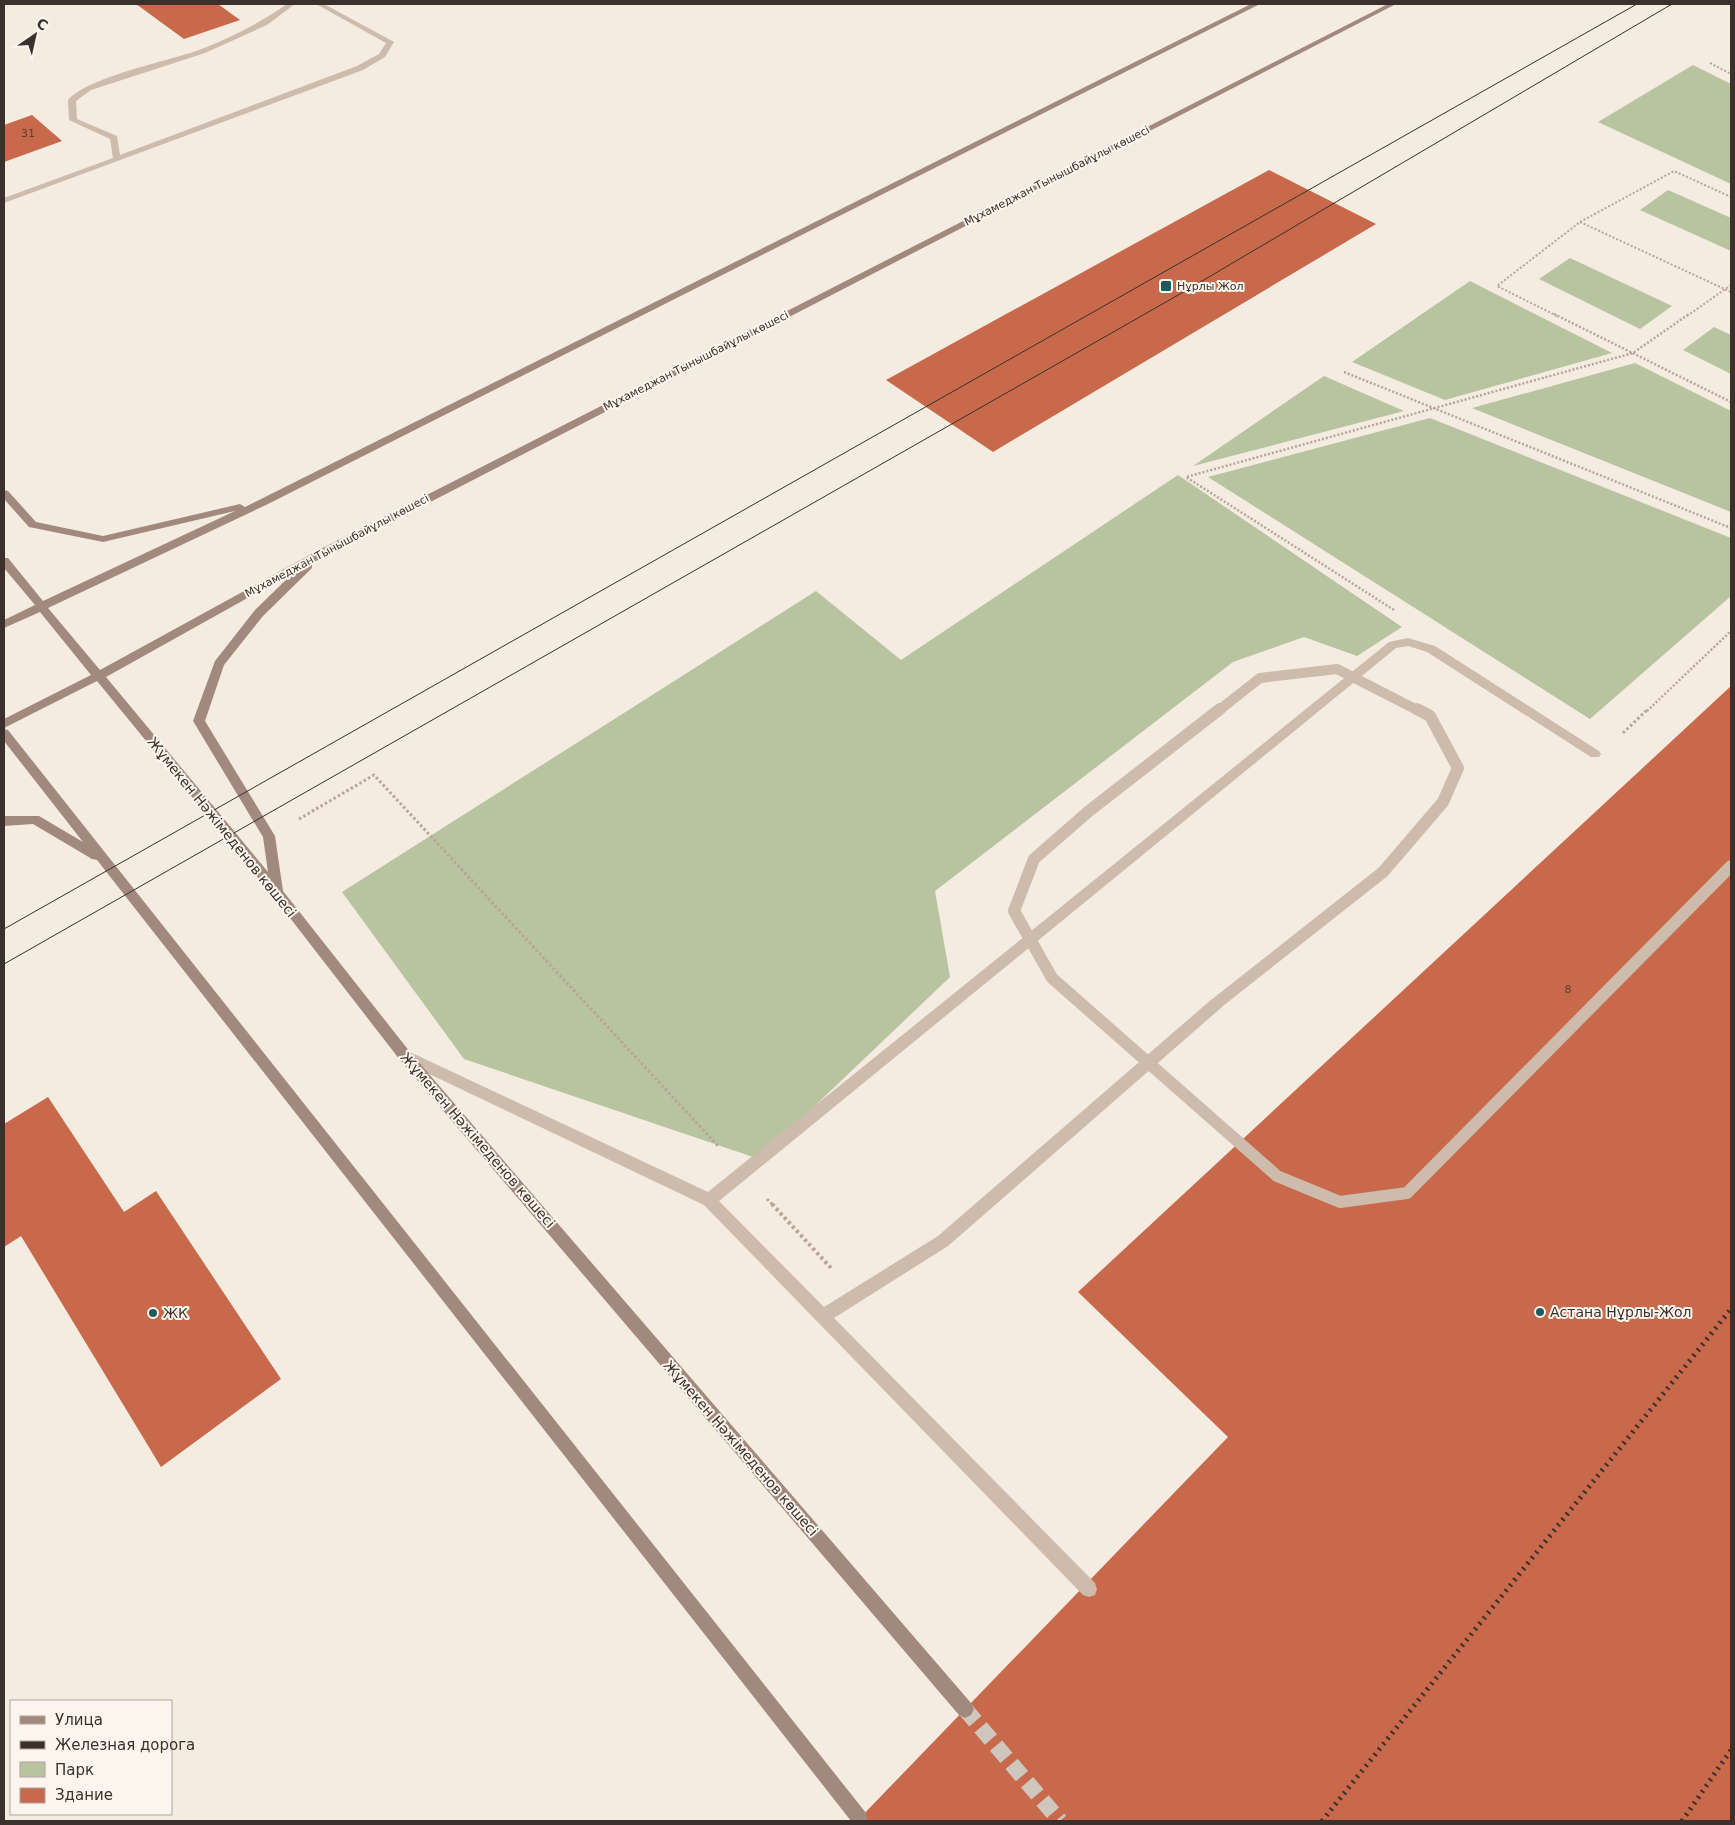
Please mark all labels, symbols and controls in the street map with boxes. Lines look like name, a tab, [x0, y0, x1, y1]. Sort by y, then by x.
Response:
north arrow	[10, 10, 60, 60]
text: С	[34, 15, 51, 34]
street label: Мұхамеджан Тынышбайұлы көшесі	[962, 123, 1152, 229]
house number: 31	[21, 127, 35, 140]
marker: Нұрлы Жол	[1159, 279, 1173, 293]
place label: Нұрлы Жол	[1177, 280, 1244, 293]
street label: Мұхамеджан Тынышбайұлы көшесі	[601, 308, 791, 414]
street label: Мұхамеджан Тынышбайұлы көшесі	[243, 492, 431, 600]
street label: Жұмекен Нәжімеденов көшесі	[144, 734, 300, 920]
house number: 8	[1565, 983, 1572, 996]
street label: Жұмекен Нәжімеденов көшесі	[398, 1049, 558, 1231]
place label: Астана Нұрлы-Жол	[1550, 1304, 1692, 1320]
place label: ЖК	[163, 1305, 188, 1321]
marker: Астана Нұрлы-Жол	[1534, 1306, 1546, 1318]
marker: ЖК	[147, 1307, 159, 1319]
street label: Жұмекен Нәжімеденов көшесі	[661, 1357, 821, 1539]
legend	[10, 1700, 172, 1815]
text: Улица	[55, 1711, 103, 1729]
text: Железная дорога	[55, 1736, 195, 1754]
text: Парк	[55, 1761, 94, 1779]
text: Здание	[55, 1786, 113, 1804]

